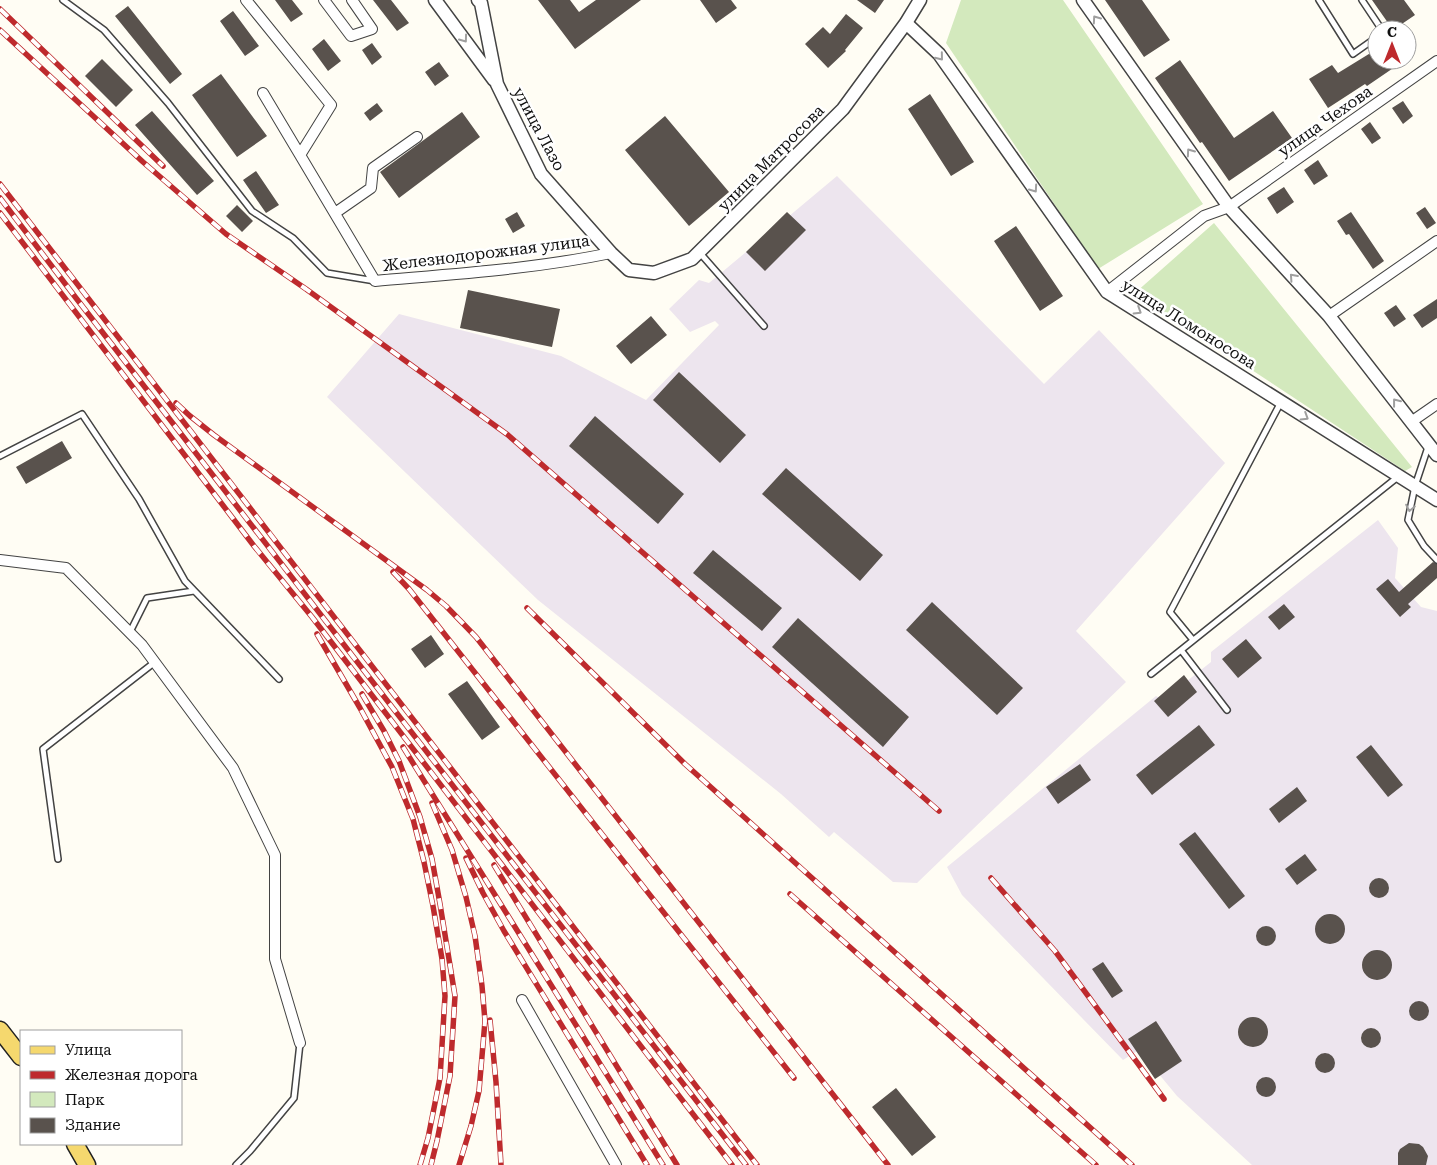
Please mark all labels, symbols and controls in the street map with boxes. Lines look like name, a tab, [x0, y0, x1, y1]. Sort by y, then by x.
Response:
one-way arrow	[1093, 15, 1102, 25]
north arrow	[1367, 20, 1417, 70]
text: С	[1387, 24, 1397, 40]
one-way arrow	[458, 33, 467, 43]
one-way arrow	[935, 51, 943, 60]
street label: улица Чехова	[1274, 81, 1376, 160]
street label: улица Лазо	[509, 84, 569, 174]
street label: улица Матросова	[714, 101, 828, 215]
one-way arrow	[1187, 148, 1196, 157]
one-way arrow	[1029, 183, 1037, 192]
street label: Железнодорожная улица	[382, 231, 591, 275]
one-way arrow	[1290, 273, 1299, 282]
street label: улица Ломоносова	[1118, 275, 1260, 373]
one-way arrow	[1133, 305, 1142, 315]
one-way arrow	[1393, 399, 1402, 408]
one-way arrow	[1300, 410, 1309, 420]
one-way arrow	[1405, 503, 1416, 512]
legend	[20, 1030, 182, 1145]
text: Улица	[65, 1041, 111, 1059]
text: Железная дорога	[65, 1066, 198, 1084]
text: Парк	[65, 1091, 105, 1109]
text: Здание	[65, 1116, 121, 1134]

